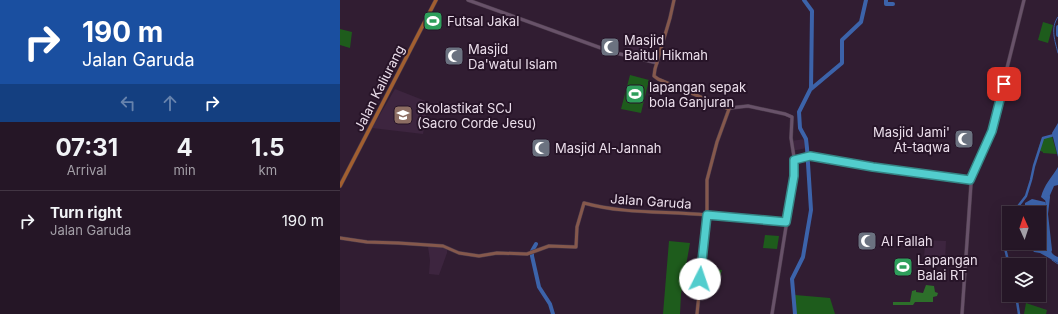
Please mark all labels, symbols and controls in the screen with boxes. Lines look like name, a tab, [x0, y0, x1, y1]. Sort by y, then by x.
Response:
sports icon: Futsal Jakal	[422, 10, 444, 32]
place label: Futsal Jakal	[447, 13, 519, 29]
text: 190 m	[82, 15, 163, 49]
icon: right	[16, 16, 68, 68]
place label: Masjid Baitul Hikmah	[624, 32, 708, 63]
mosque icon: Masjid Baitul Hikmah	[599, 36, 621, 58]
place label: Masjid Da'watul Islam	[468, 41, 557, 72]
street label: Jalan Kaliurang	[350, 42, 408, 134]
mosque icon: Masjid Da'watul Islam	[443, 45, 465, 67]
text: Jalan Garuda	[82, 49, 195, 70]
pin	[987, 67, 1021, 101]
icon: arrive	[993, 73, 1015, 95]
place label: lapangan sepak bola Ganjuran	[649, 79, 746, 110]
sports icon: lapangan sepak bola Ganjuran	[624, 83, 646, 105]
icon: left	[117, 92, 139, 114]
icon: ahead	[159, 92, 181, 114]
icon: right	[201, 92, 223, 114]
place label: Skolastikat SCJ (Sacro Corde Jesu)	[417, 100, 536, 131]
school or university icon: Skolastikat SCJ (Sacro Corde Jesu)	[392, 104, 414, 126]
place label: Masjid Jami' At-taqwa	[873, 124, 950, 155]
mosque icon: Masjid Jami' At-taqwa	[953, 128, 975, 150]
text: 07:31	[55, 133, 118, 162]
text: 4	[176, 133, 193, 162]
text: 1.5	[251, 133, 285, 162]
mosque icon: Masjid Al-Jannah	[530, 137, 552, 159]
place label: Masjid Al-Jannah	[555, 140, 661, 156]
text: Arrival	[67, 162, 107, 178]
text: min	[173, 162, 196, 178]
text: km	[259, 162, 277, 178]
street label: Jalan Garuda	[610, 190, 692, 212]
text: Turn right	[50, 203, 122, 222]
north arrow	[1002, 206, 1046, 250]
map controls	[1002, 206, 1046, 302]
icon: right	[16, 210, 38, 232]
text: 190 m	[282, 211, 324, 230]
text: Jalan Garuda	[50, 222, 131, 238]
mosque icon: Al Fallah	[856, 230, 878, 252]
place label: Al Fallah	[881, 233, 933, 249]
place label: Lapangan Balai RT	[917, 252, 978, 283]
sports icon: Lapangan Balai RT	[892, 256, 914, 278]
position arrow	[679, 258, 721, 300]
button: layers	[1002, 258, 1046, 302]

